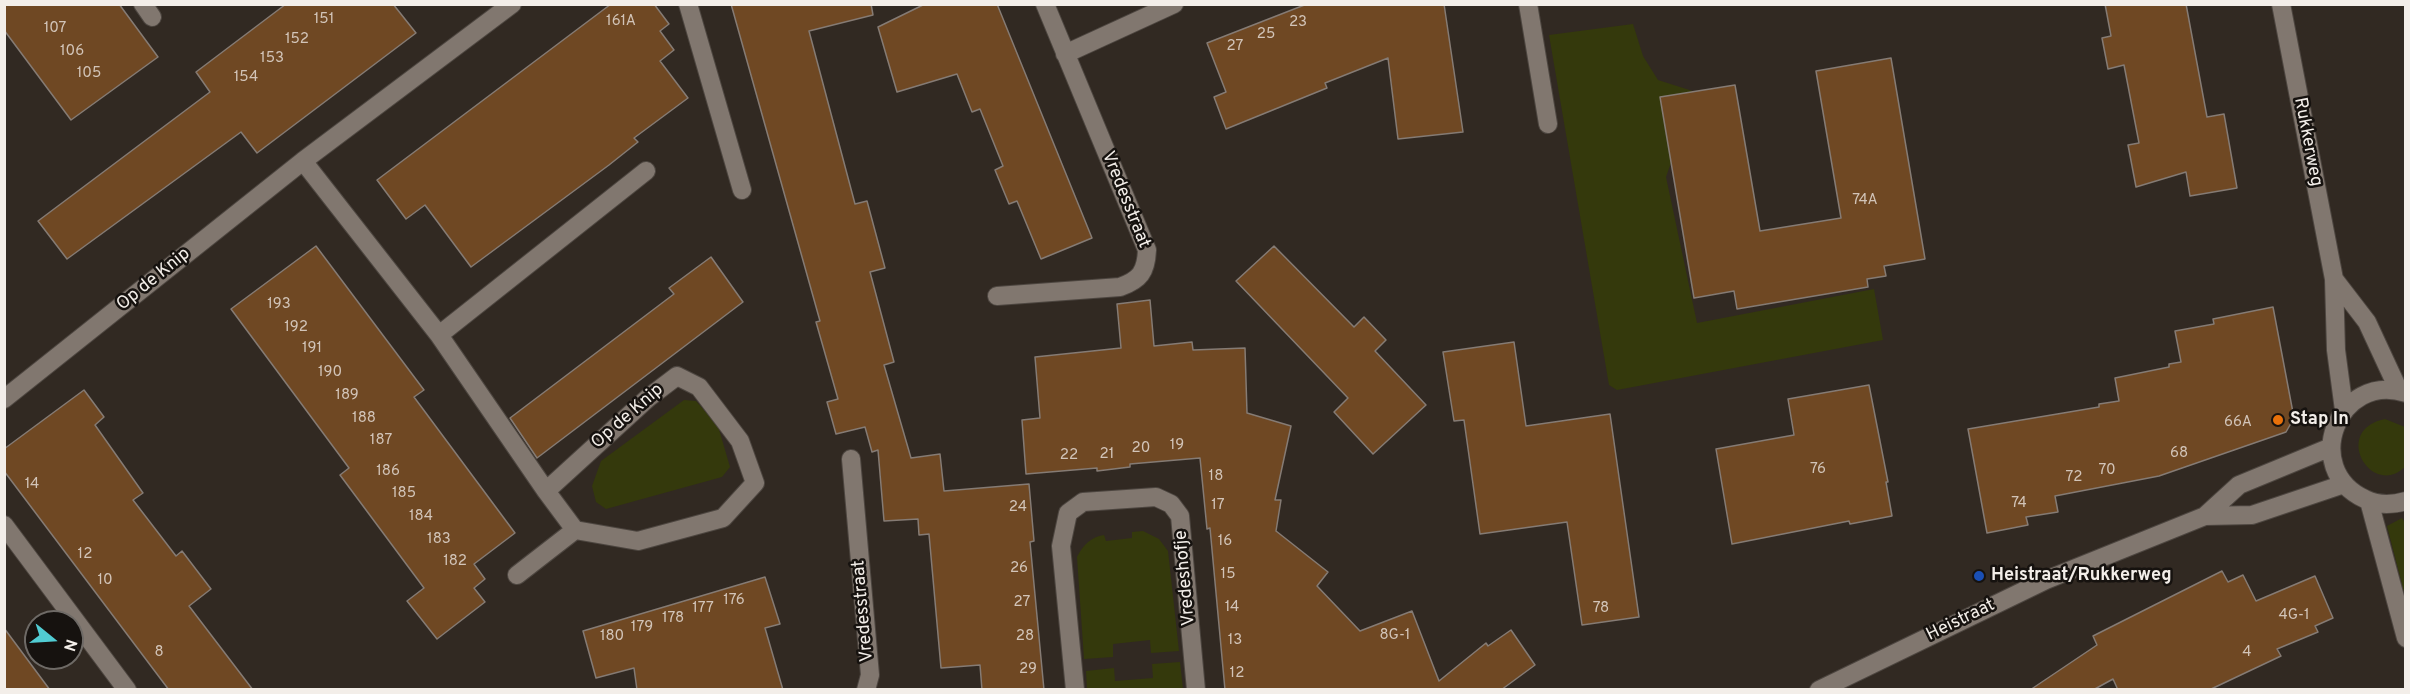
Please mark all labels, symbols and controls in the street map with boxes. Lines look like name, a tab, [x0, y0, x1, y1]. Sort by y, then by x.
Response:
house number: 151	[314, 11, 334, 29]
house number: 161A	[606, 13, 636, 31]
house number: 23	[1289, 14, 1307, 32]
house number: 107	[44, 20, 66, 38]
house number: 25	[1257, 26, 1275, 44]
house number: 152	[285, 31, 309, 49]
house number: 27	[1227, 38, 1243, 56]
house number: 106	[60, 43, 84, 61]
house number: 153	[260, 50, 284, 68]
house number: 105	[77, 65, 101, 83]
house number: 154	[234, 69, 258, 87]
street label: Rukkerweg	[2288, 96, 2326, 188]
street label: Vredesstraat	[1096, 149, 1154, 251]
house number: 74A	[1852, 192, 1878, 210]
street label: Op de Knip	[113, 244, 195, 316]
house number: 193	[267, 296, 291, 314]
house number: 192	[284, 319, 308, 337]
house number: 191	[302, 340, 322, 358]
house number: 190	[318, 364, 342, 382]
street label: Op de Knip	[588, 380, 668, 454]
house number: 189	[335, 387, 359, 405]
place label: Stap In	[2290, 409, 2349, 431]
house number: 188	[352, 410, 376, 428]
marker: Stap In	[2271, 413, 2285, 427]
house number: 66A	[2224, 414, 2252, 432]
house number: 187	[370, 432, 392, 450]
house number: 19	[1170, 437, 1184, 455]
house number: 20	[1132, 440, 1150, 458]
house number: 68	[2170, 445, 2188, 463]
house number: 21	[1100, 446, 1114, 464]
house number: 22	[1060, 447, 1078, 465]
house number: 76	[1810, 461, 1826, 479]
house number: 70	[2098, 462, 2116, 480]
house number: 186	[376, 463, 400, 481]
house number: 18	[1209, 468, 1223, 486]
house number: 72	[2066, 469, 2082, 487]
house number: 14	[25, 476, 39, 494]
house number: 185	[392, 485, 416, 503]
house number: 74	[2011, 495, 2027, 513]
house number: 17	[1211, 497, 1225, 515]
house number: 24	[1009, 499, 1027, 517]
house number: 184	[409, 508, 433, 526]
street label: Vredeshofje	[1171, 529, 1201, 627]
house number: 183	[427, 531, 451, 549]
house number: 16	[1218, 533, 1232, 551]
house number: 12	[78, 546, 92, 564]
house number: 182	[443, 553, 467, 571]
street label: Vredesstraat	[849, 559, 879, 663]
house number: 26	[1010, 560, 1028, 578]
place label: Heistraat/Rukkerweg	[1991, 565, 2172, 587]
house number: 15	[1221, 566, 1235, 584]
marker: Heistraat/Rukkerweg	[1972, 569, 1986, 583]
house number: 10	[97, 572, 113, 590]
house number: 176	[723, 592, 745, 610]
house number: 27	[1014, 594, 1030, 612]
street label: Heistraat	[1923, 595, 1999, 647]
house number: 14	[1225, 599, 1239, 617]
house number: 177	[692, 600, 714, 618]
house number: 78	[1593, 600, 1609, 618]
house number: 4G-1	[2278, 607, 2310, 625]
north arrow	[24, 610, 84, 670]
house number: 178	[662, 610, 684, 628]
house number: 179	[631, 619, 653, 637]
house number: 8G-1	[1380, 627, 1410, 645]
house number: 180	[600, 628, 624, 646]
house number: 28	[1016, 628, 1034, 646]
house number: 13	[1228, 632, 1242, 650]
text: N	[58, 636, 81, 654]
house number: 8	[154, 644, 164, 662]
house number: 4	[2242, 644, 2252, 662]
house number: 29	[1019, 661, 1037, 679]
house number: 12	[1230, 665, 1244, 683]

